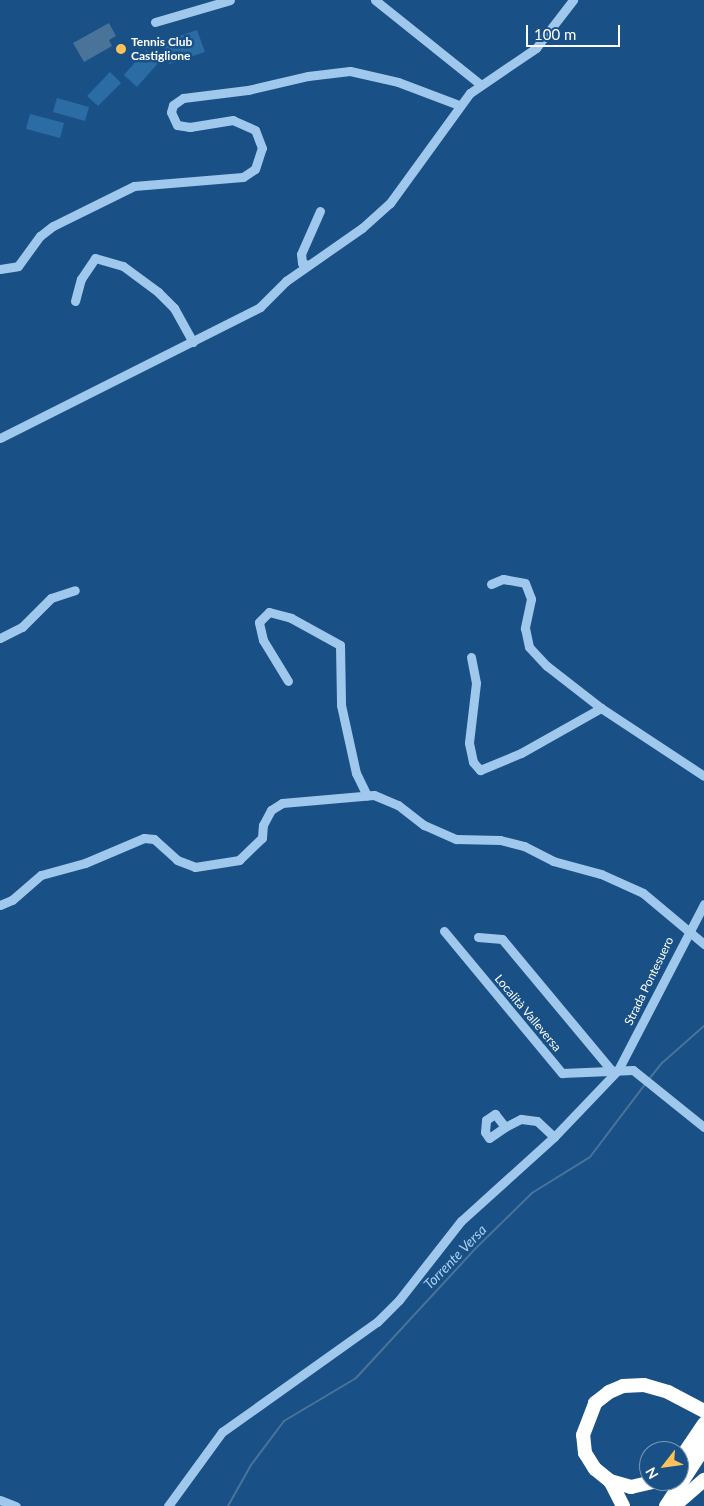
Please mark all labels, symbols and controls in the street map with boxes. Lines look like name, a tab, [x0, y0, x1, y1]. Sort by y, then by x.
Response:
scale bar	[529, 15, 623, 47]
text: 100 m	[534, 25, 576, 43]
place label: Tennis Club Castiglione	[131, 35, 192, 63]
marker: Tennis Club Castiglione	[115, 43, 127, 55]
street label: Strada Pontesuero	[621, 934, 677, 1028]
street label: Località Valleversa	[492, 972, 564, 1054]
water label: Torrente Versa	[420, 1221, 490, 1293]
north arrow	[639, 1441, 689, 1491]
text: N	[641, 1464, 662, 1482]

